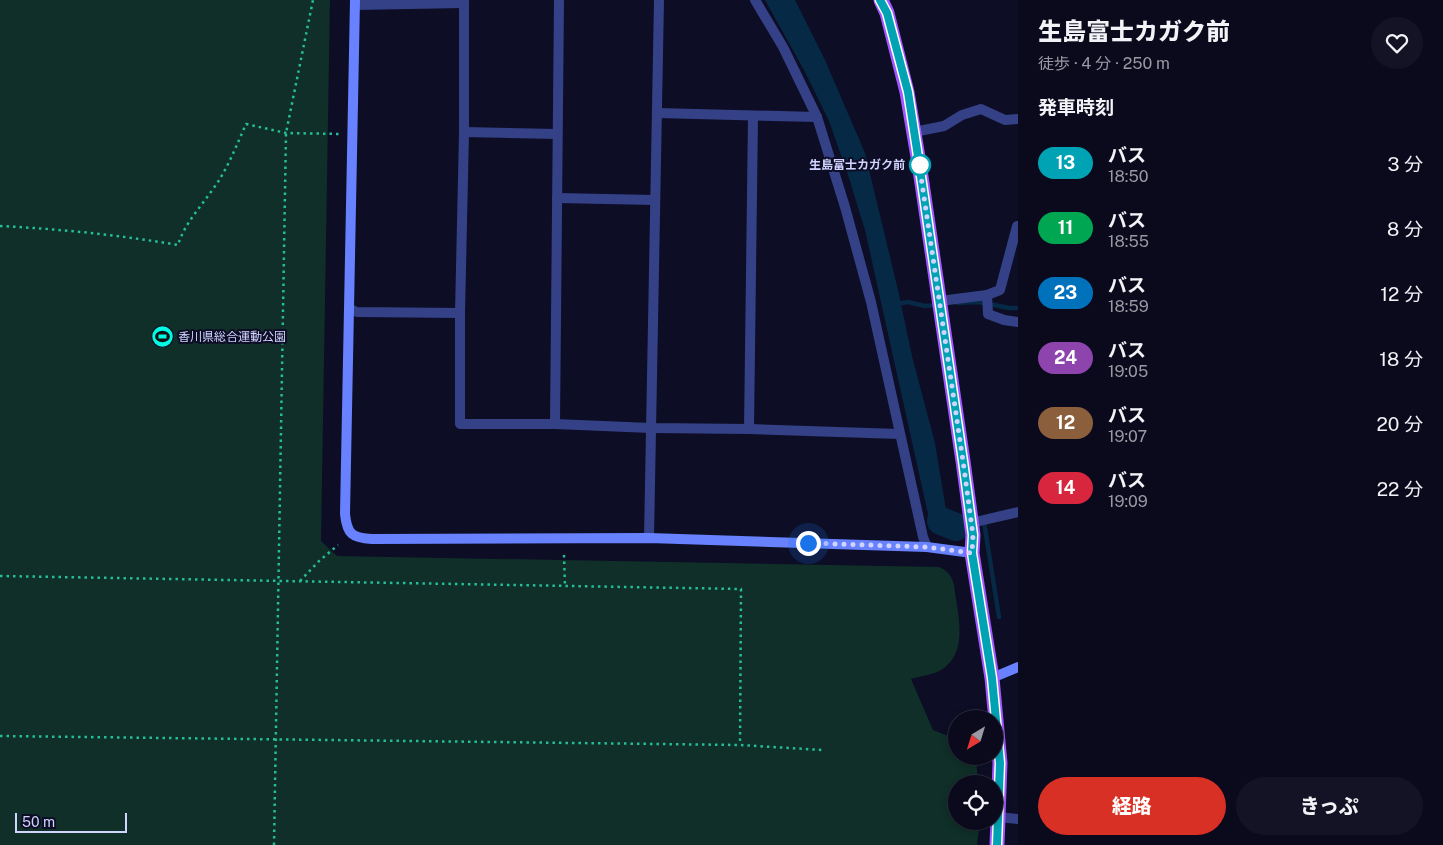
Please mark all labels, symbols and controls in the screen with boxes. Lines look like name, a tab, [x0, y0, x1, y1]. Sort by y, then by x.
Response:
text: 生島富士カガク前	[1038, 17, 1230, 45]
button: heart	[1371, 17, 1423, 69]
text: 徒歩 · 4 分 · 250 m	[1038, 54, 1170, 73]
text: 発車時刻	[1038, 96, 1114, 118]
text: バス	[1108, 144, 1146, 166]
text: 13	[1056, 152, 1075, 173]
text: 3 分	[1387, 153, 1423, 175]
marker: 生島富士カガク前	[909, 154, 931, 176]
place label: 生島富士カガク前	[809, 158, 905, 172]
text: 18:50	[1108, 167, 1149, 186]
text: バス	[1108, 209, 1146, 231]
text: 11	[1058, 217, 1073, 238]
text: 8 分	[1387, 218, 1423, 240]
text: 18:55	[1108, 232, 1149, 251]
text: バス	[1108, 274, 1146, 296]
text: 23	[1054, 282, 1077, 303]
text: 12 分	[1380, 283, 1423, 305]
text: 18:59	[1108, 297, 1149, 316]
sports icon: 香川県総合運動公園	[150, 325, 174, 349]
place label: 香川県総合運動公園	[178, 330, 286, 344]
text: バス	[1108, 339, 1146, 361]
text: 24	[1054, 347, 1077, 368]
text: 18 分	[1379, 348, 1423, 370]
text: 19:05	[1108, 362, 1148, 381]
text: バス	[1108, 404, 1146, 426]
text: 12	[1056, 412, 1075, 433]
text: 20 分	[1376, 413, 1423, 435]
text: 19:07	[1108, 427, 1147, 446]
text: バス	[1108, 469, 1146, 491]
text: 14	[1056, 477, 1075, 498]
text: 22 分	[1377, 478, 1423, 500]
text: 19:09	[1108, 492, 1148, 511]
your location	[796, 531, 821, 556]
north arrow	[948, 710, 1002, 765]
map controls	[948, 710, 1003, 830]
button: locate	[948, 775, 1003, 830]
button: 経路	[1038, 777, 1226, 835]
button: きっぷ	[1236, 777, 1423, 835]
scale bar	[15, 810, 128, 833]
text: 50 m	[22, 814, 55, 830]

